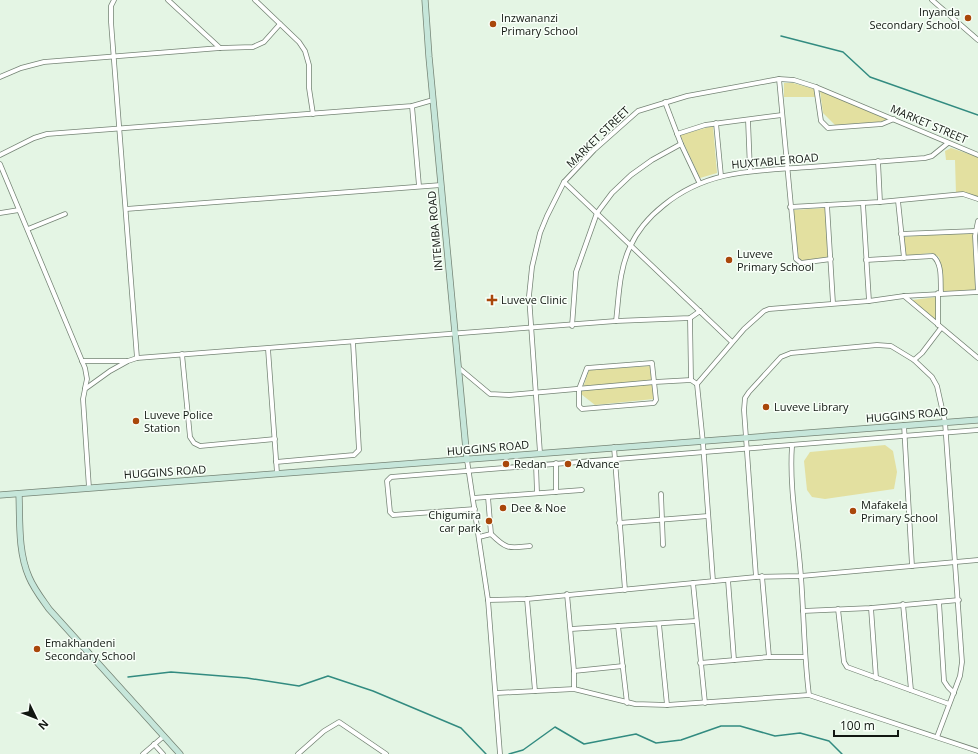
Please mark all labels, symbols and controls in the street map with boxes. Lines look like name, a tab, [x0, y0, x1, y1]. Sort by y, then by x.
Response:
place label: Inyanda Secondary School	[869, 4, 960, 32]
place label: Inzwananzi Primary School	[501, 10, 578, 38]
marker: Inyanda Secondary School	[963, 13, 973, 23]
marker: Inzwananzi Primary School	[488, 19, 498, 29]
street label: MARKET STREET	[888, 101, 970, 147]
street label: MARKET STREET	[563, 103, 633, 171]
street label: HUXTABLE ROAD	[731, 149, 819, 172]
street label: INTEMBA ROAD	[424, 190, 445, 272]
place label: Luveve Primary School	[737, 246, 814, 274]
marker: Luveve Primary School	[724, 255, 734, 265]
place label: Luveve Clinic	[501, 292, 567, 307]
marker: Luveve Clinic	[486, 294, 498, 306]
place label: Luveve Library	[774, 399, 849, 414]
marker: Luveve Library	[761, 402, 771, 412]
street label: HUGGINS ROAD	[865, 403, 949, 426]
place label: Luveve Police Station	[144, 407, 213, 435]
marker: Luveve Police Station	[131, 416, 141, 426]
street label: HUGGINS ROAD	[446, 436, 530, 459]
place label: Redan	[514, 456, 547, 471]
place label: Advance	[576, 456, 619, 471]
marker: Redan	[501, 459, 511, 469]
marker: Advance	[563, 459, 573, 469]
street label: HUGGINS ROAD	[123, 461, 207, 482]
place label: Mafakela Primary School	[861, 497, 938, 525]
place label: Dee & Noe	[511, 500, 566, 515]
marker: Dee & Noe	[498, 503, 508, 513]
marker: Mafakela Primary School	[848, 506, 858, 516]
place label: Chigumira car park	[428, 507, 481, 535]
marker: Chigumira car park	[484, 516, 494, 526]
place label: Emakhandeni Secondary School	[45, 635, 136, 663]
marker: Emakhandeni Secondary School	[32, 644, 42, 654]
north arrow	[16, 698, 56, 738]
scale bar	[834, 712, 898, 738]
text: N	[35, 717, 52, 734]
text: 100 m	[840, 717, 875, 734]

